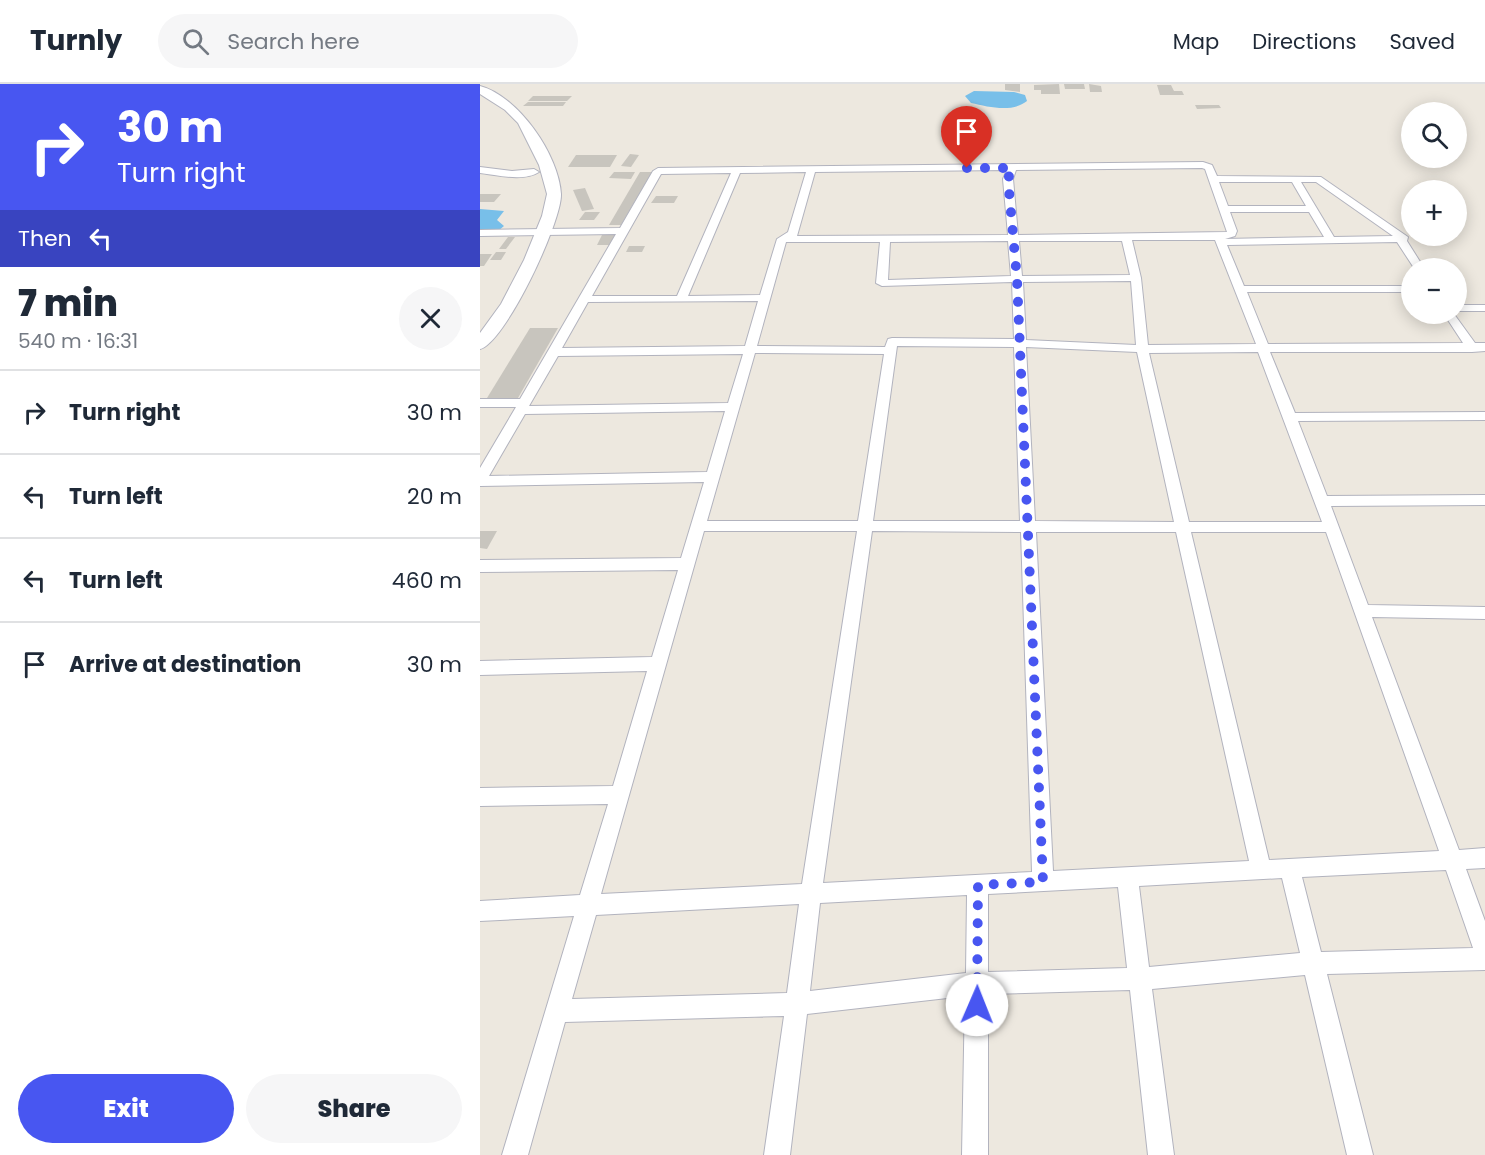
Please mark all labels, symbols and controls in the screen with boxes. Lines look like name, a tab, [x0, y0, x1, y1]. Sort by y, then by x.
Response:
search box	[158, 14, 578, 68]
text: Turnly	[30, 21, 122, 60]
icon: search	[179, 25, 212, 58]
text: Search here	[227, 26, 360, 57]
text: Map	[1173, 27, 1219, 56]
text: Directions	[1252, 27, 1356, 56]
text: Saved	[1389, 27, 1455, 56]
text: 30 m	[117, 98, 223, 157]
map controls	[1401, 102, 1467, 324]
button: search	[1401, 102, 1467, 168]
pin	[941, 106, 992, 168]
icon: right	[18, 108, 96, 186]
icon: arrive	[950, 115, 983, 148]
text: Turn right	[117, 154, 246, 191]
button: +	[1401, 180, 1467, 246]
icon: left	[84, 222, 117, 255]
text: Then	[18, 223, 72, 254]
button: −	[1401, 258, 1467, 324]
text: 7 min	[18, 278, 118, 329]
button: close	[399, 287, 462, 350]
text: 540 m · 16:31	[18, 327, 138, 355]
icon: right	[18, 396, 51, 429]
text: Turn right	[69, 397, 180, 428]
text: 30 m	[407, 397, 462, 428]
icon: left	[18, 480, 51, 513]
text: Turn left	[69, 481, 163, 512]
text: 20 m	[407, 481, 462, 512]
icon: left	[18, 564, 51, 597]
text: Turn left	[69, 565, 163, 596]
text: 460 m	[392, 565, 462, 596]
icon: arrive	[18, 648, 51, 681]
text: Arrive at destination	[69, 649, 301, 680]
text: 30 m	[407, 649, 462, 680]
position arrow	[945, 973, 1009, 1037]
button: Exit	[18, 1074, 234, 1143]
button: Share	[246, 1074, 462, 1143]

